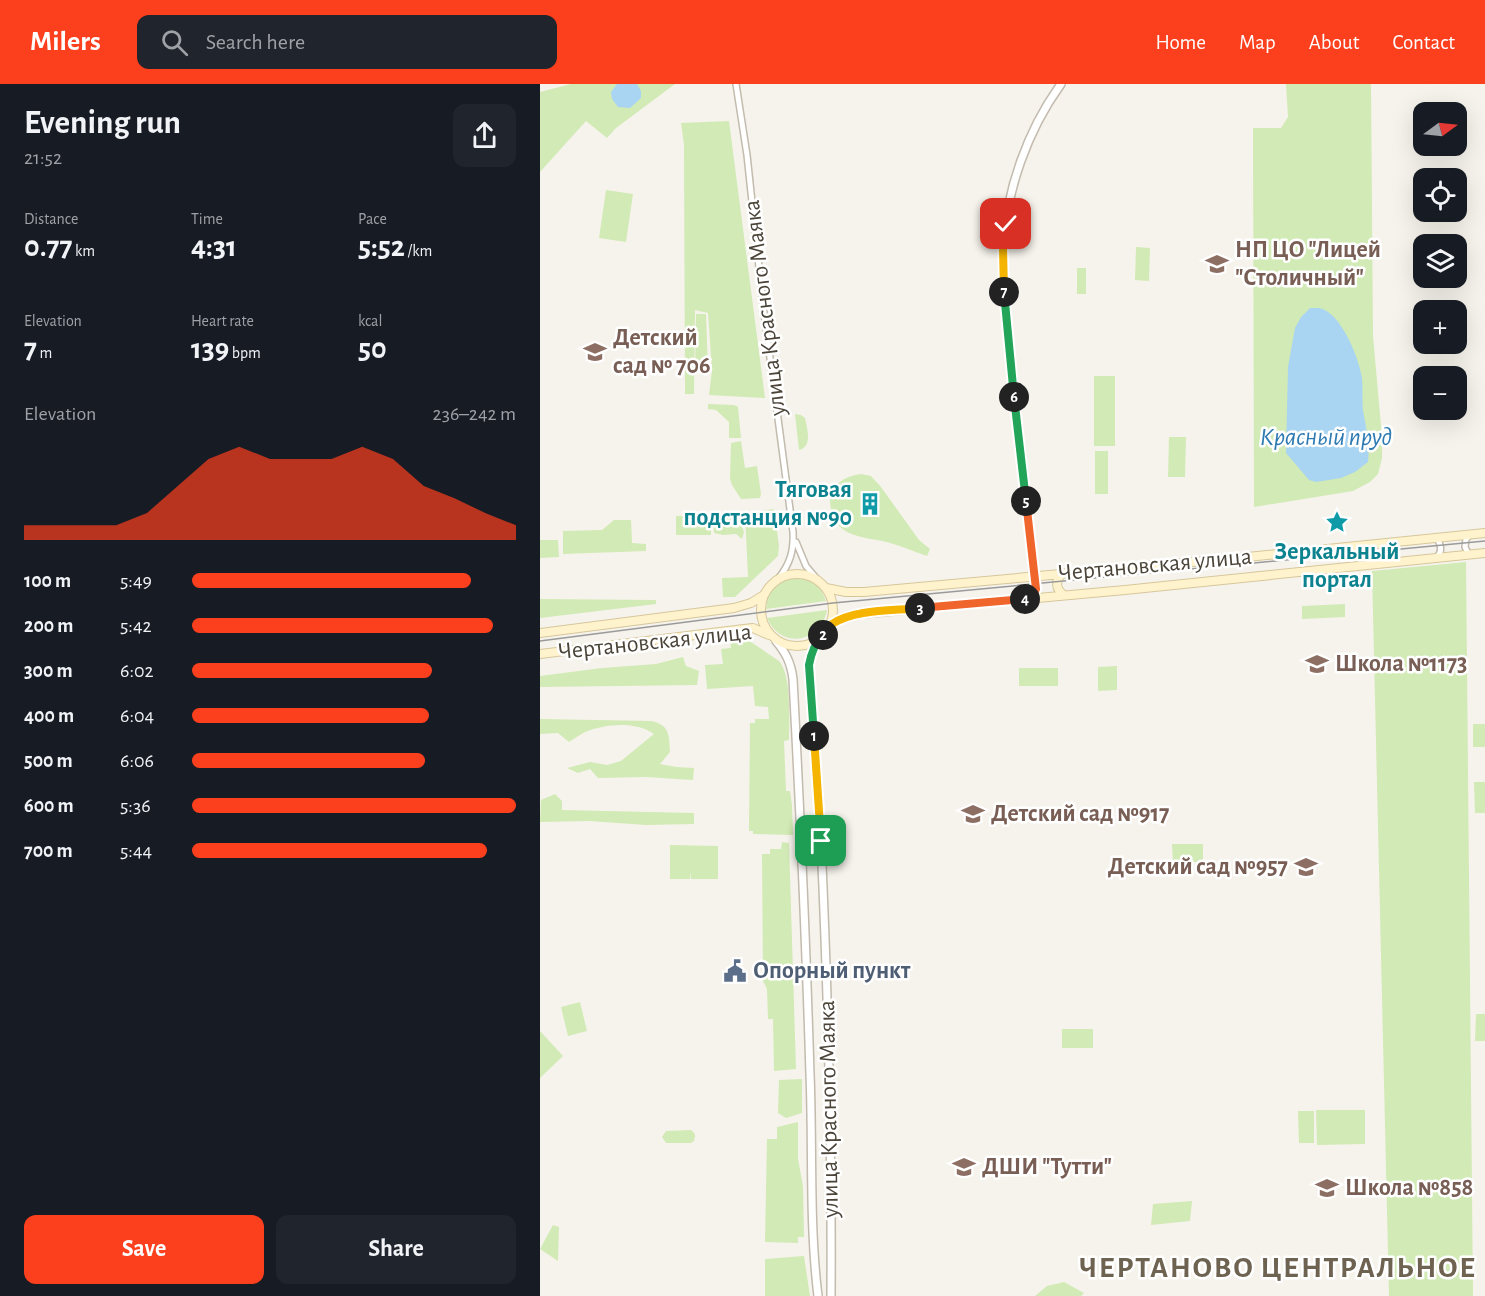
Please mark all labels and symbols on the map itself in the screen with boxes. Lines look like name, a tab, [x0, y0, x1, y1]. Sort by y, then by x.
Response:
north arrow	[1413, 102, 1467, 156]
pin	[980, 198, 1031, 249]
street label: улица Красного Маяка	[740, 199, 790, 418]
place label: НП ЦО "Лицей "Столичный"	[1235, 238, 1381, 290]
school or university icon: НП ЦО "Лицей "Столичный"	[1204, 251, 1230, 277]
pin: 7	[989, 277, 1019, 307]
place label: Детский сад № 706	[613, 326, 711, 378]
school or university icon: Детский сад № 706	[582, 339, 608, 365]
pin: 6	[999, 382, 1029, 412]
water label: Красный пруд	[1260, 424, 1392, 450]
place label: Тяговая подстанция №90	[683, 478, 852, 530]
pin: 5	[1011, 486, 1041, 516]
building icon: Тяговая подстанция №90	[857, 491, 883, 517]
place icon: Зеркальный портал	[1324, 509, 1350, 535]
place label: Зеркальный портал	[1275, 540, 1399, 592]
street label: Чертановская улица	[1057, 545, 1253, 585]
pin: 4	[1010, 584, 1040, 614]
pin: 3	[905, 593, 935, 623]
street label: Чертановская улица	[557, 620, 753, 664]
pin: 2	[808, 620, 838, 650]
school or university icon: Школа №1173	[1304, 651, 1330, 677]
place label: Школа №1173	[1335, 652, 1467, 676]
pin: 1	[799, 721, 829, 751]
school or university icon: Детский сад №917	[960, 801, 986, 827]
place label: Детский сад №917	[991, 802, 1169, 826]
pin	[795, 815, 846, 866]
school or university icon: Детский сад №957	[1293, 854, 1319, 880]
place label: Детский сад №957	[1108, 855, 1288, 879]
public building icon: Опорный пункт	[722, 958, 748, 984]
place label: Опорный пункт	[753, 959, 911, 983]
street label: улица Красного Маяка	[815, 1000, 843, 1219]
school or university icon: ДШИ "Тутти"	[951, 1154, 977, 1180]
place label: ДШИ "Тутти"	[982, 1155, 1112, 1179]
school or university icon: Школа №858	[1314, 1175, 1340, 1201]
place label: Школа №858	[1345, 1176, 1473, 1200]
district label: ЧЕРТАНОВО ЦЕНТРАЛЬНОЕ	[1079, 1253, 1477, 1283]

